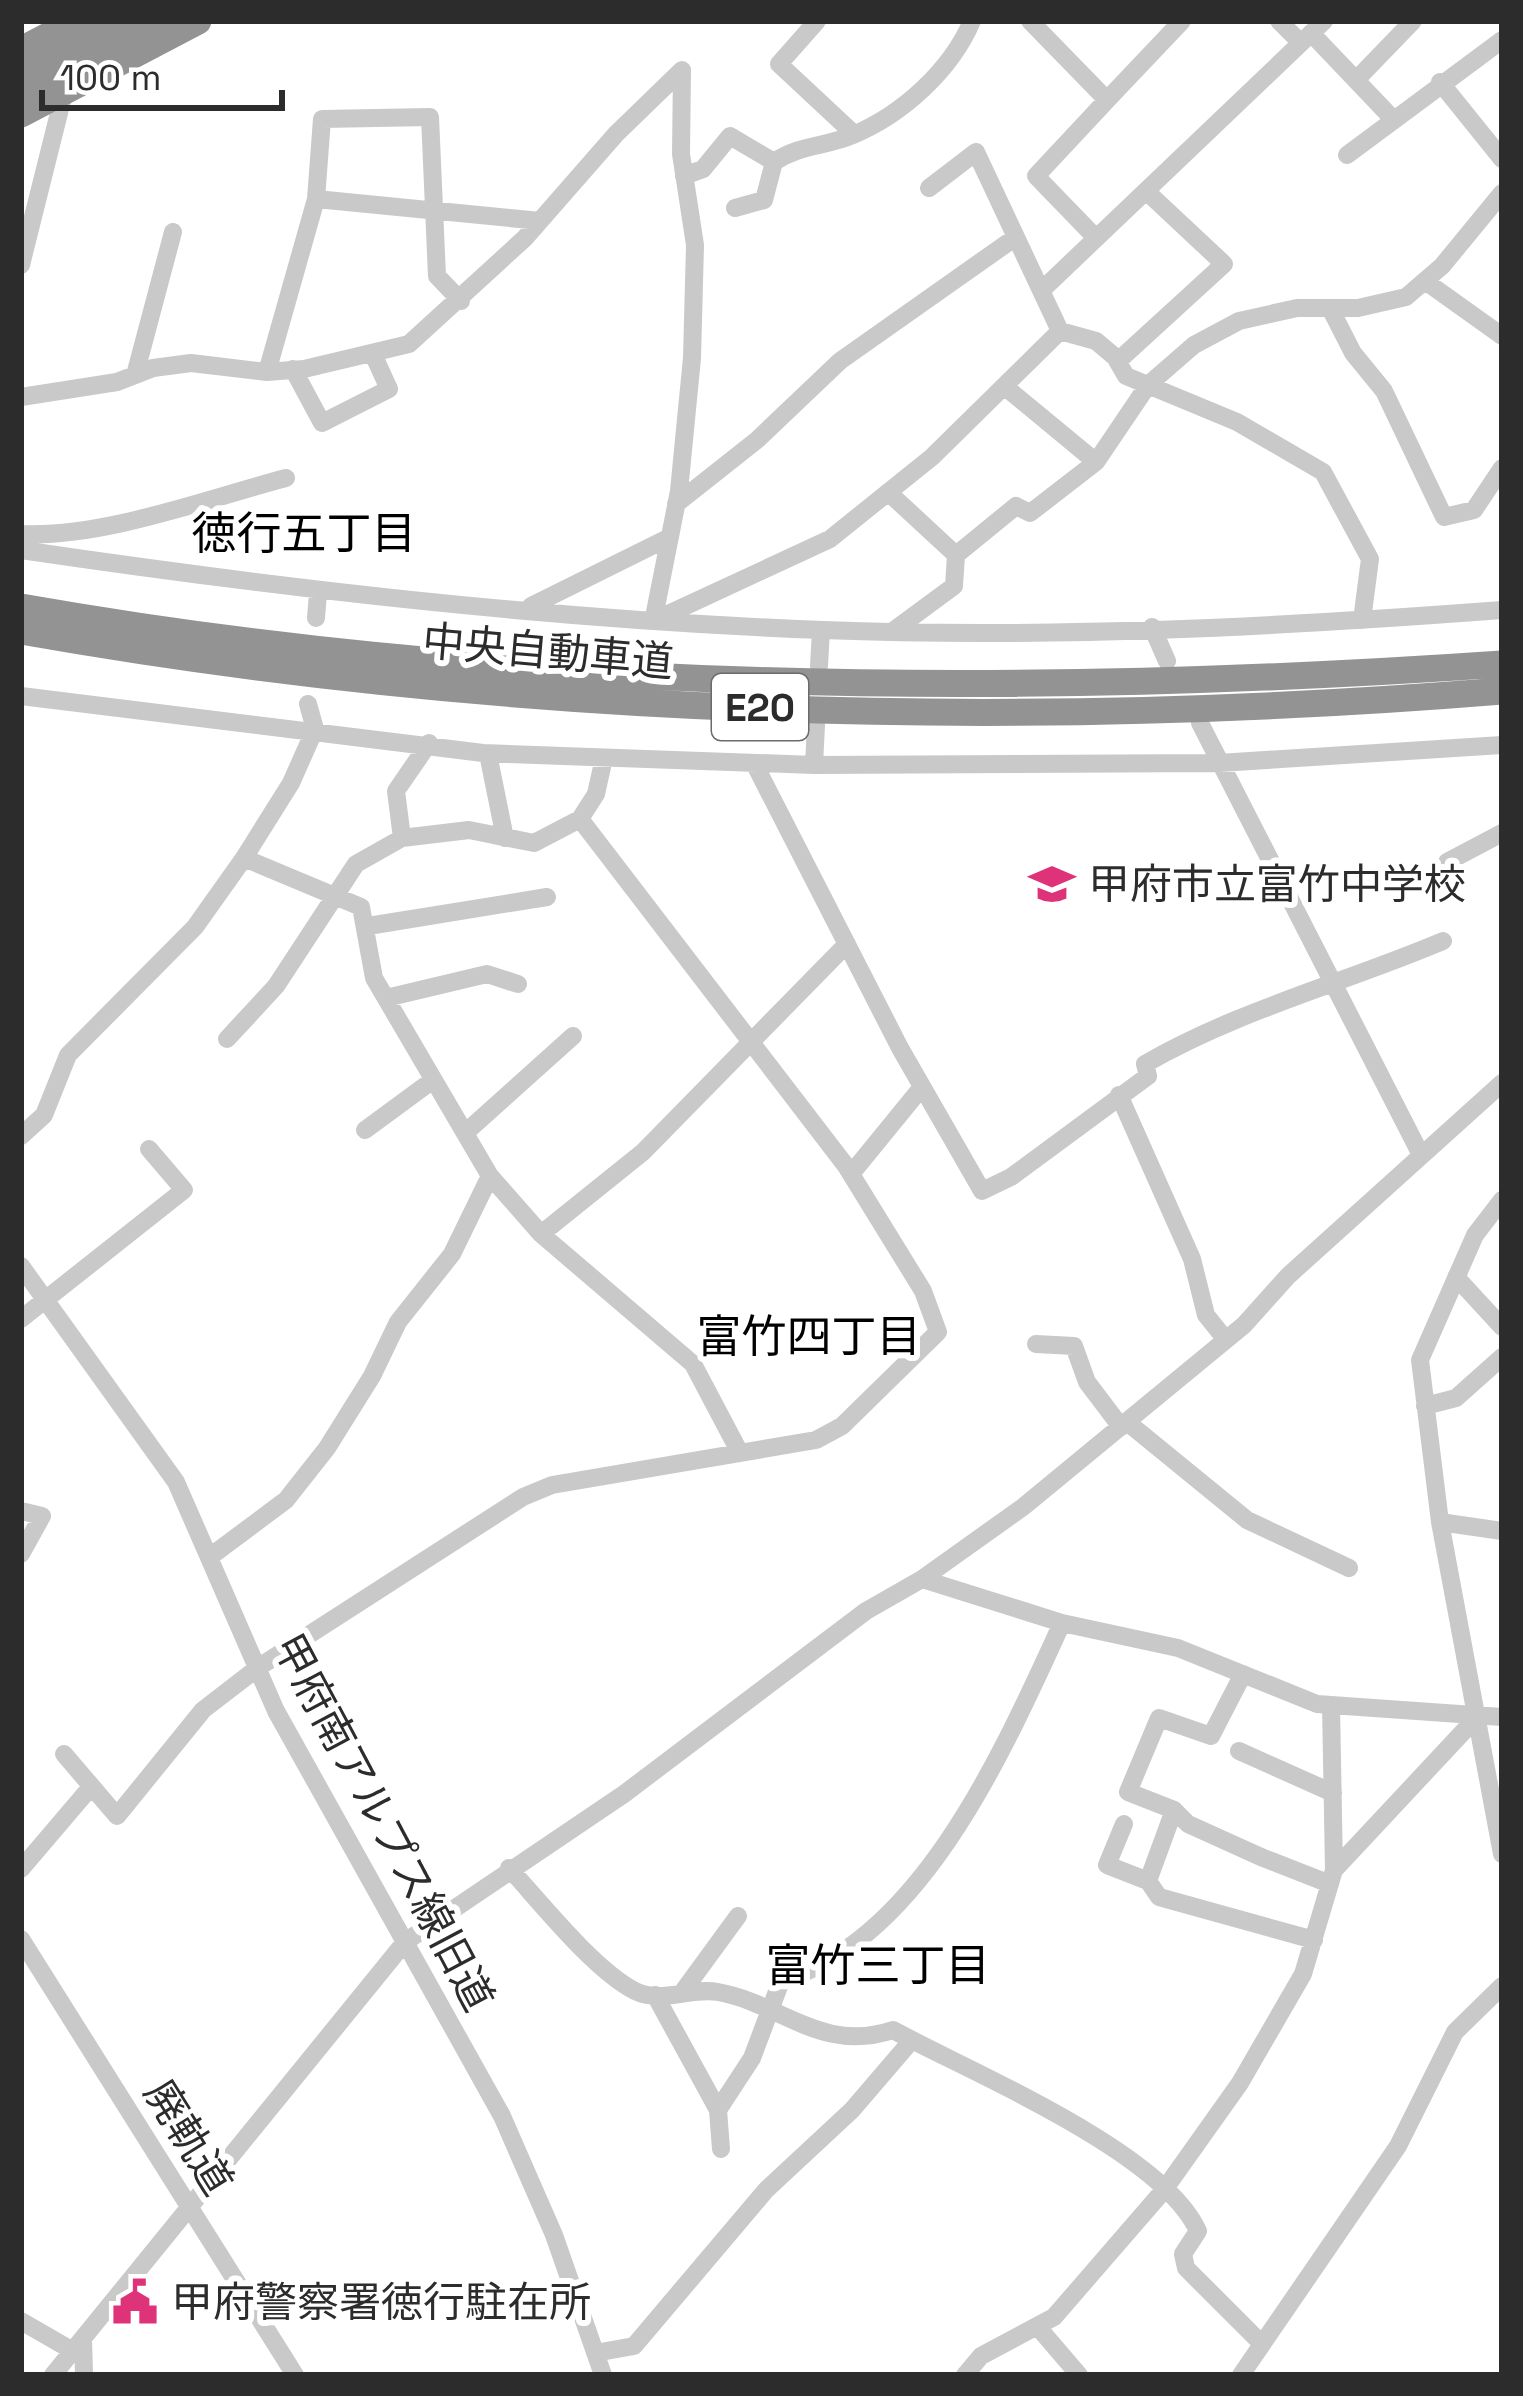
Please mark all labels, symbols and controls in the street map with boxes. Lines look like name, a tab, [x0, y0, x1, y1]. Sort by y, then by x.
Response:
scale bar	[42, 36, 282, 110]
text: 100 m	[60, 55, 161, 101]
district label: 徳行五丁目	[191, 505, 417, 562]
street label: 中央自動車道	[420, 614, 676, 689]
road number: E20	[712, 674, 808, 740]
place label: 甲府市立富竹中学校	[1088, 858, 1466, 911]
school or university icon: 甲府市立富竹中学校	[1027, 859, 1077, 909]
district label: 富竹四丁目	[696, 1308, 922, 1365]
street label: 甲府南アルプス線旧道	[262, 1625, 505, 2020]
district label: 富竹三丁目	[765, 1937, 991, 1994]
street label: 廃軌道	[133, 2070, 244, 2205]
place label: 甲府警察署徳行駐在所	[171, 2276, 591, 2329]
public building icon: 甲府警察署徳行駐在所	[110, 2277, 160, 2327]

